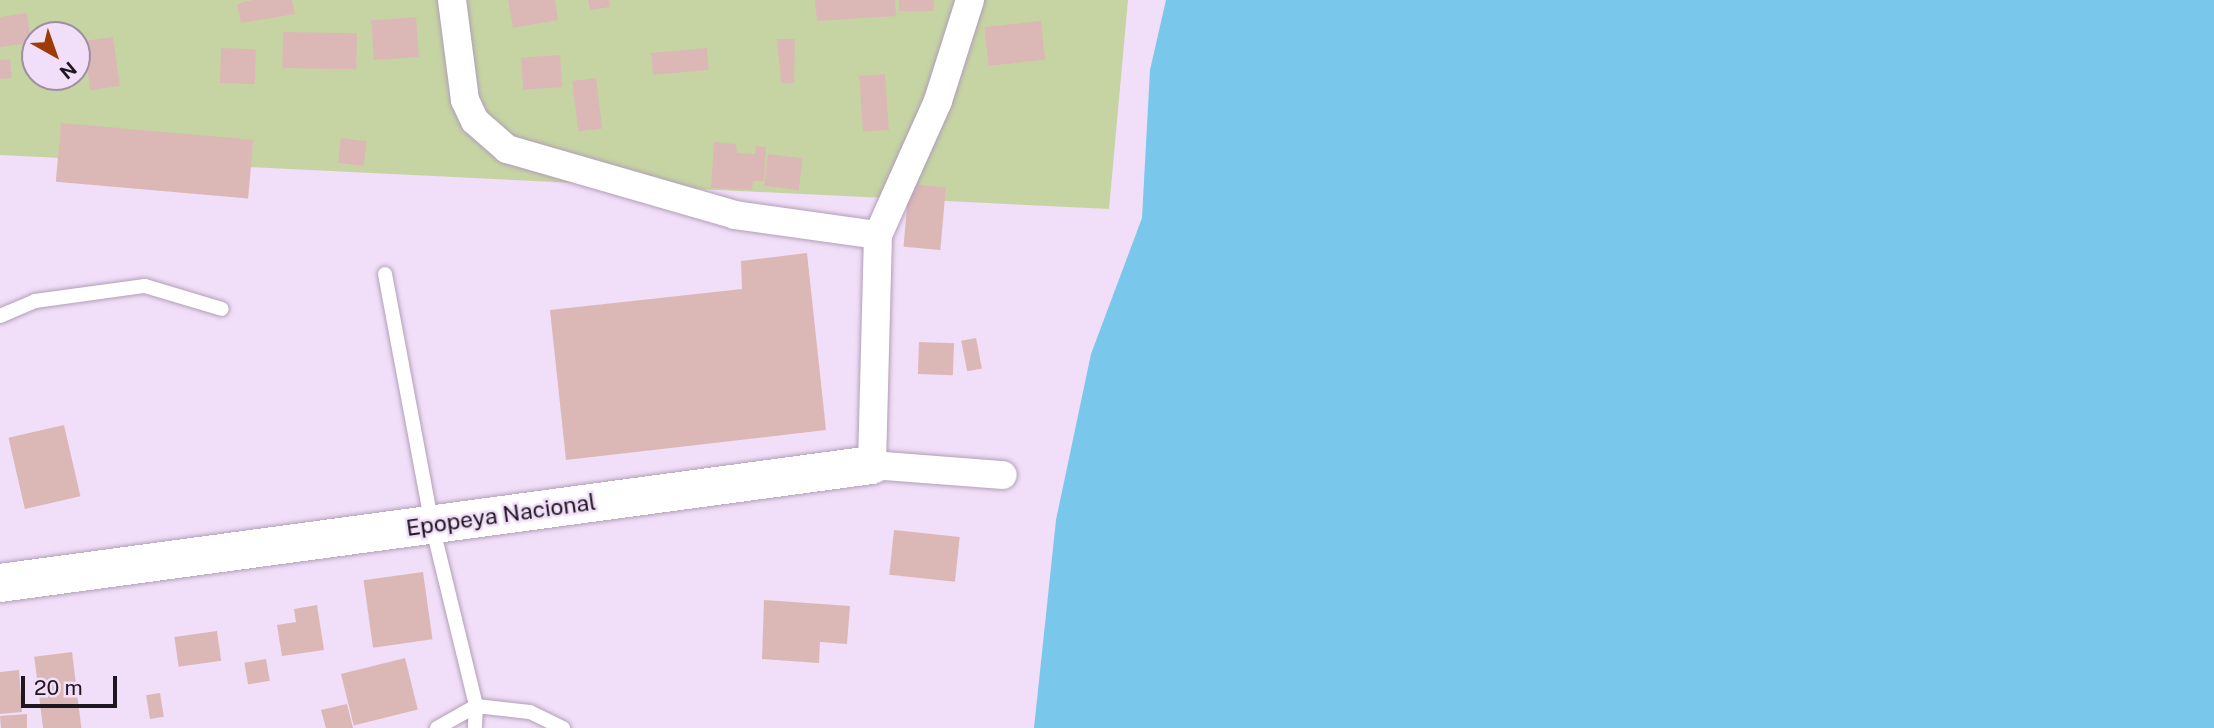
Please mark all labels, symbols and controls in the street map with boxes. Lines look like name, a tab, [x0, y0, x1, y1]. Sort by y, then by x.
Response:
north arrow	[21, 21, 91, 91]
text: N	[55, 57, 81, 84]
street label: Epopeya Nacional	[404, 488, 598, 542]
scale bar	[24, 662, 121, 706]
text: 20 m	[34, 675, 83, 700]

